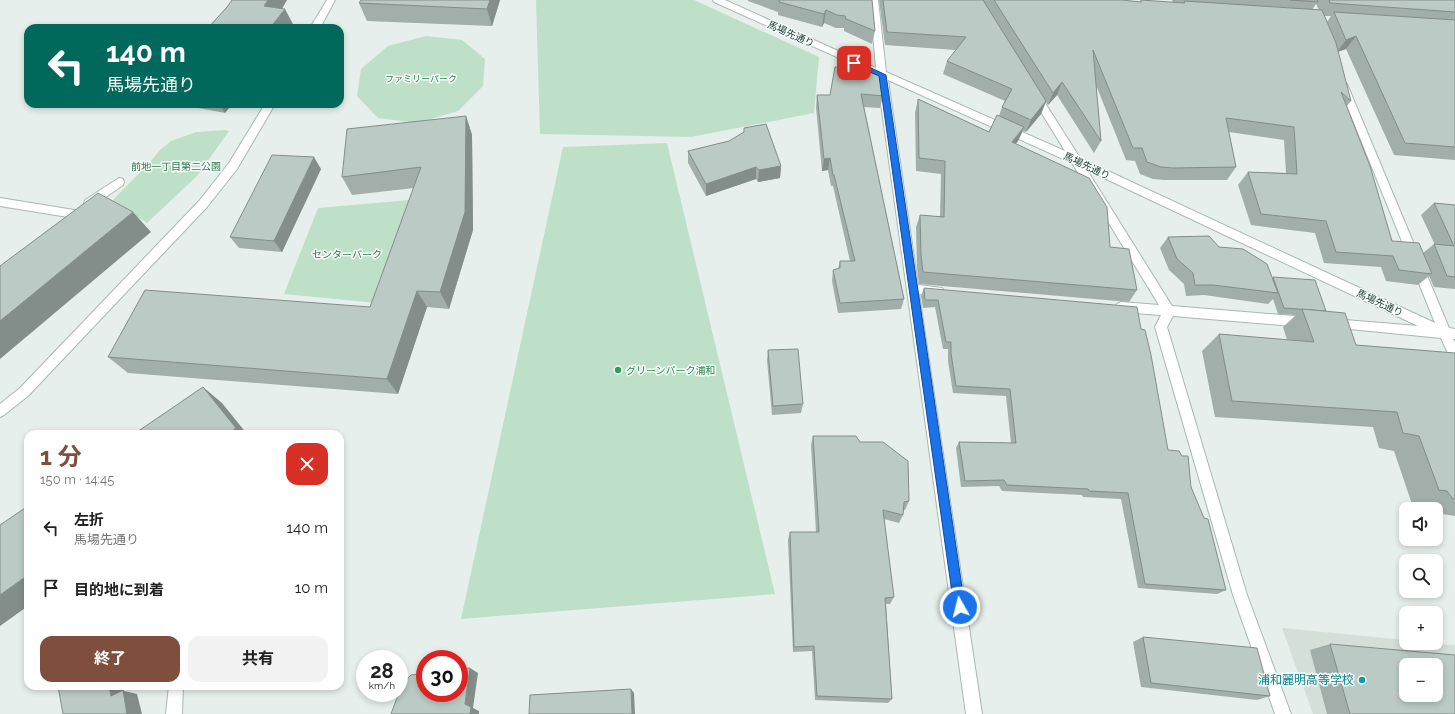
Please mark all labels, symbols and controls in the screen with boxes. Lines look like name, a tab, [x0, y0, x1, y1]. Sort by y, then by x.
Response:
street label: 馬場先通り	[766, 19, 816, 49]
text: 140 m	[106, 36, 186, 69]
icon: left	[40, 40, 92, 92]
pin	[837, 46, 871, 80]
icon: arrive	[843, 52, 865, 74]
text: 馬場先通り	[106, 74, 196, 95]
park label: ファミリーパーク	[385, 74, 457, 84]
street label: 馬場先通り	[1062, 150, 1112, 182]
park label: 前地一丁目第二公園	[131, 161, 221, 172]
park label: センターパーク	[312, 249, 382, 260]
street label: 馬場先通り	[1355, 287, 1405, 319]
marker: グリーンパーク浦和	[613, 365, 623, 375]
place label: グリーンパーク浦和	[626, 365, 716, 376]
text: 1 分	[40, 442, 82, 471]
button: close	[286, 443, 328, 485]
text: 150 m · 14:45	[40, 472, 114, 487]
map controls	[1399, 502, 1443, 702]
button: sound	[1399, 502, 1443, 546]
text: 左折	[74, 511, 104, 529]
icon: left	[40, 517, 62, 539]
text: 140 m	[287, 519, 328, 537]
text: 馬場先通り	[74, 532, 139, 547]
button: search	[1399, 554, 1443, 598]
icon: arrive	[40, 577, 62, 599]
text: 10 m	[295, 579, 328, 597]
text: 目的地に到着	[74, 581, 164, 599]
position arrow	[939, 586, 981, 628]
button: +	[1399, 606, 1443, 650]
button: 終了	[40, 636, 180, 682]
button: 共有	[188, 636, 328, 682]
speed limit sign: 30	[416, 650, 468, 702]
button: −	[1399, 658, 1443, 702]
text: 28	[370, 659, 394, 683]
place label: 浦和麗明高等学校	[1258, 673, 1354, 687]
marker: 浦和麗明高等学校	[1357, 675, 1367, 685]
text: km/h	[369, 680, 395, 691]

